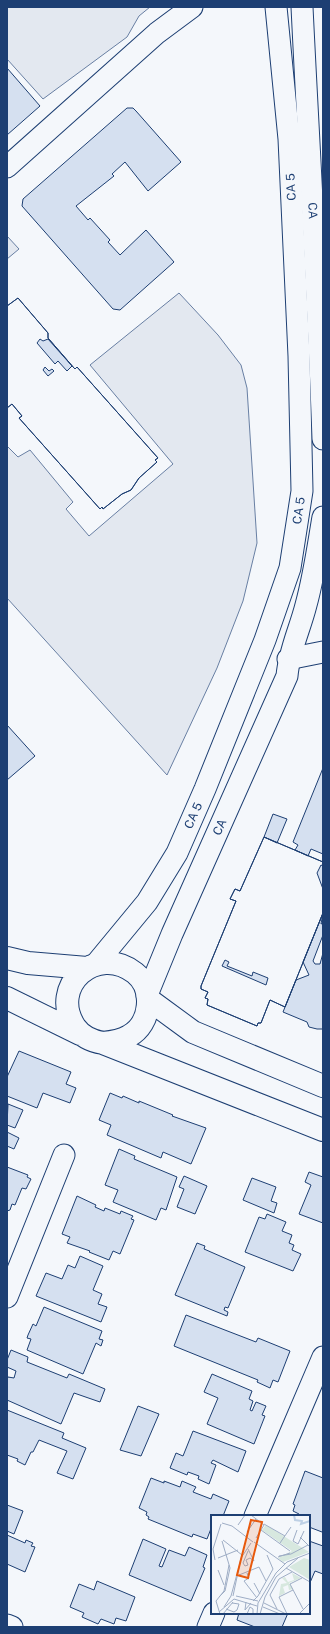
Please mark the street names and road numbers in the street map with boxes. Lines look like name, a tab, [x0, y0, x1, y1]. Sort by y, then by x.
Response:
street label: CA 5	[283, 173, 299, 201]
street label: CA	[305, 202, 320, 220]
street label: CA 5	[290, 496, 308, 525]
street label: CA 5	[182, 800, 205, 831]
street label: CA	[210, 816, 230, 838]

